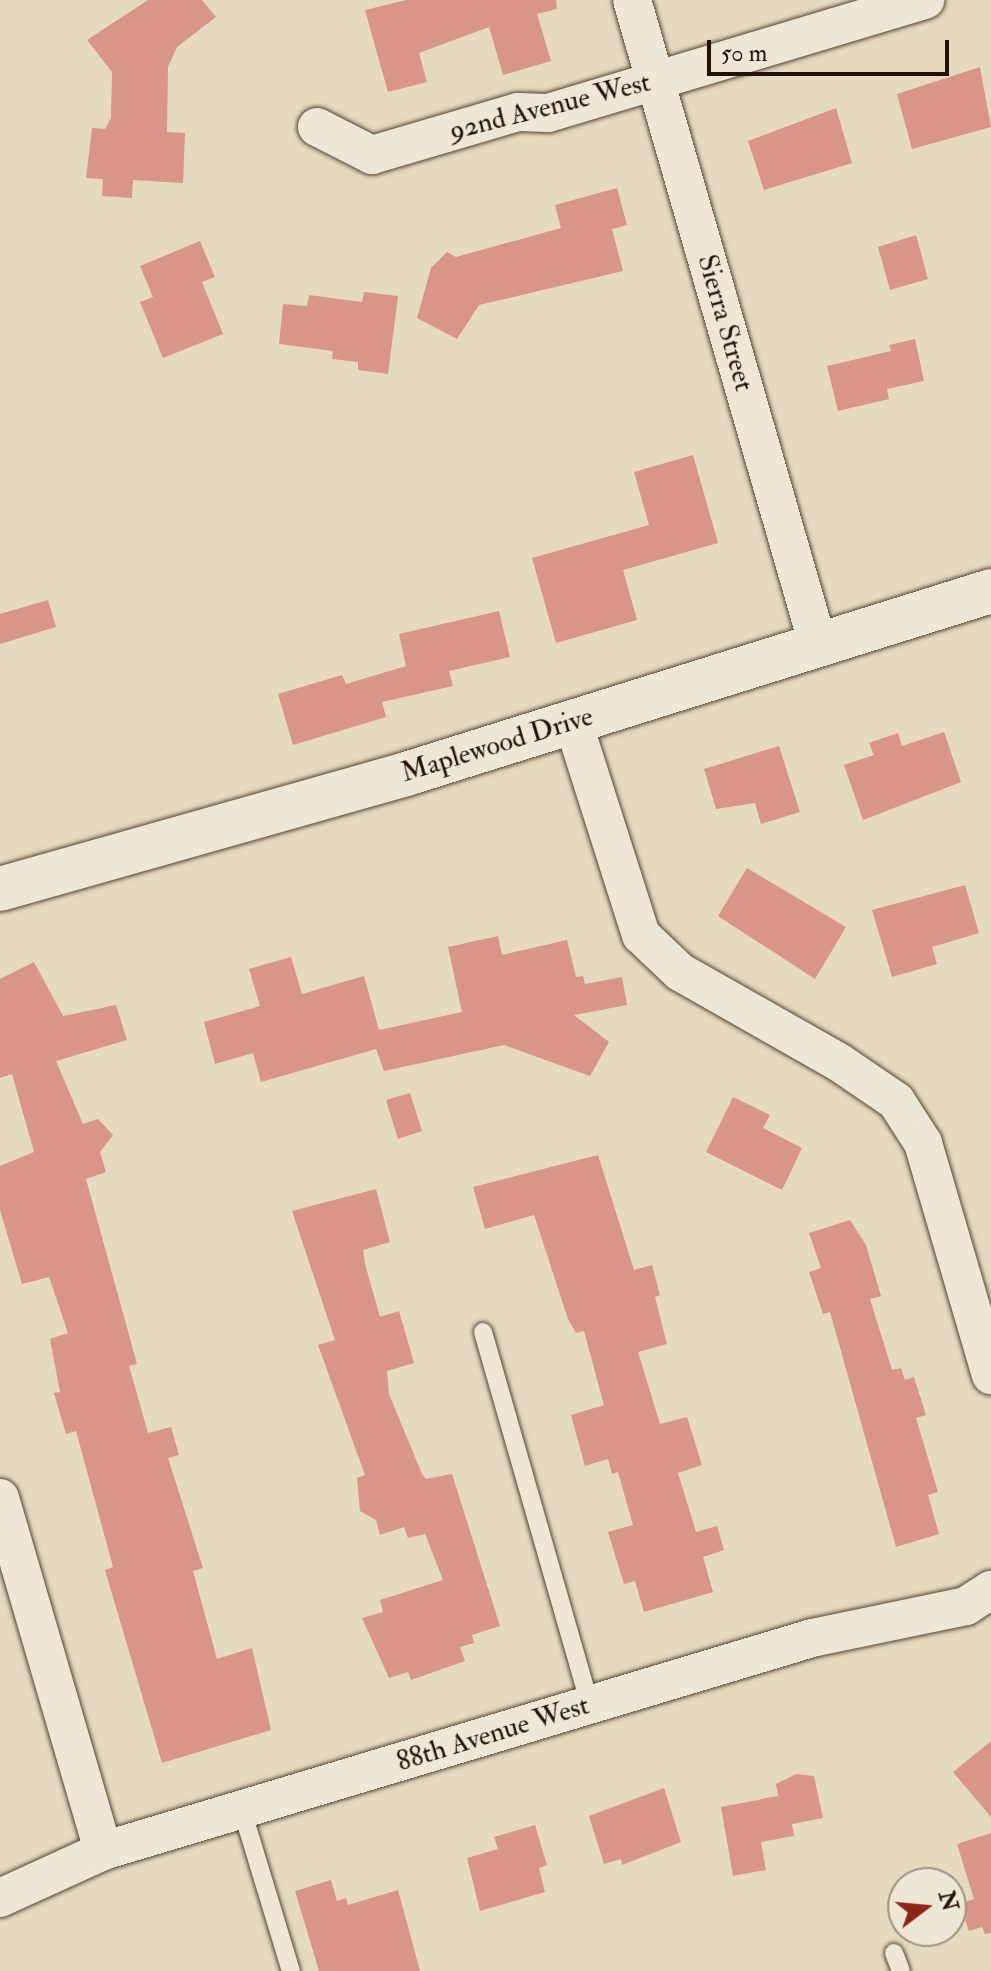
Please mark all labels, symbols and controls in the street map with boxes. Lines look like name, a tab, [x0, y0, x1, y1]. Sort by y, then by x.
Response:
scale bar	[711, 24, 953, 74]
text: 50 m	[721, 38, 767, 69]
street label: 92nd Avenue West	[446, 66, 654, 148]
street label: Sierra Street	[690, 251, 760, 395]
street label: Maplewood Drive	[397, 700, 597, 790]
street label: 88th Avenue West	[393, 1689, 593, 1779]
north arrow	[887, 1867, 967, 1947]
text: N	[932, 1888, 964, 1914]

